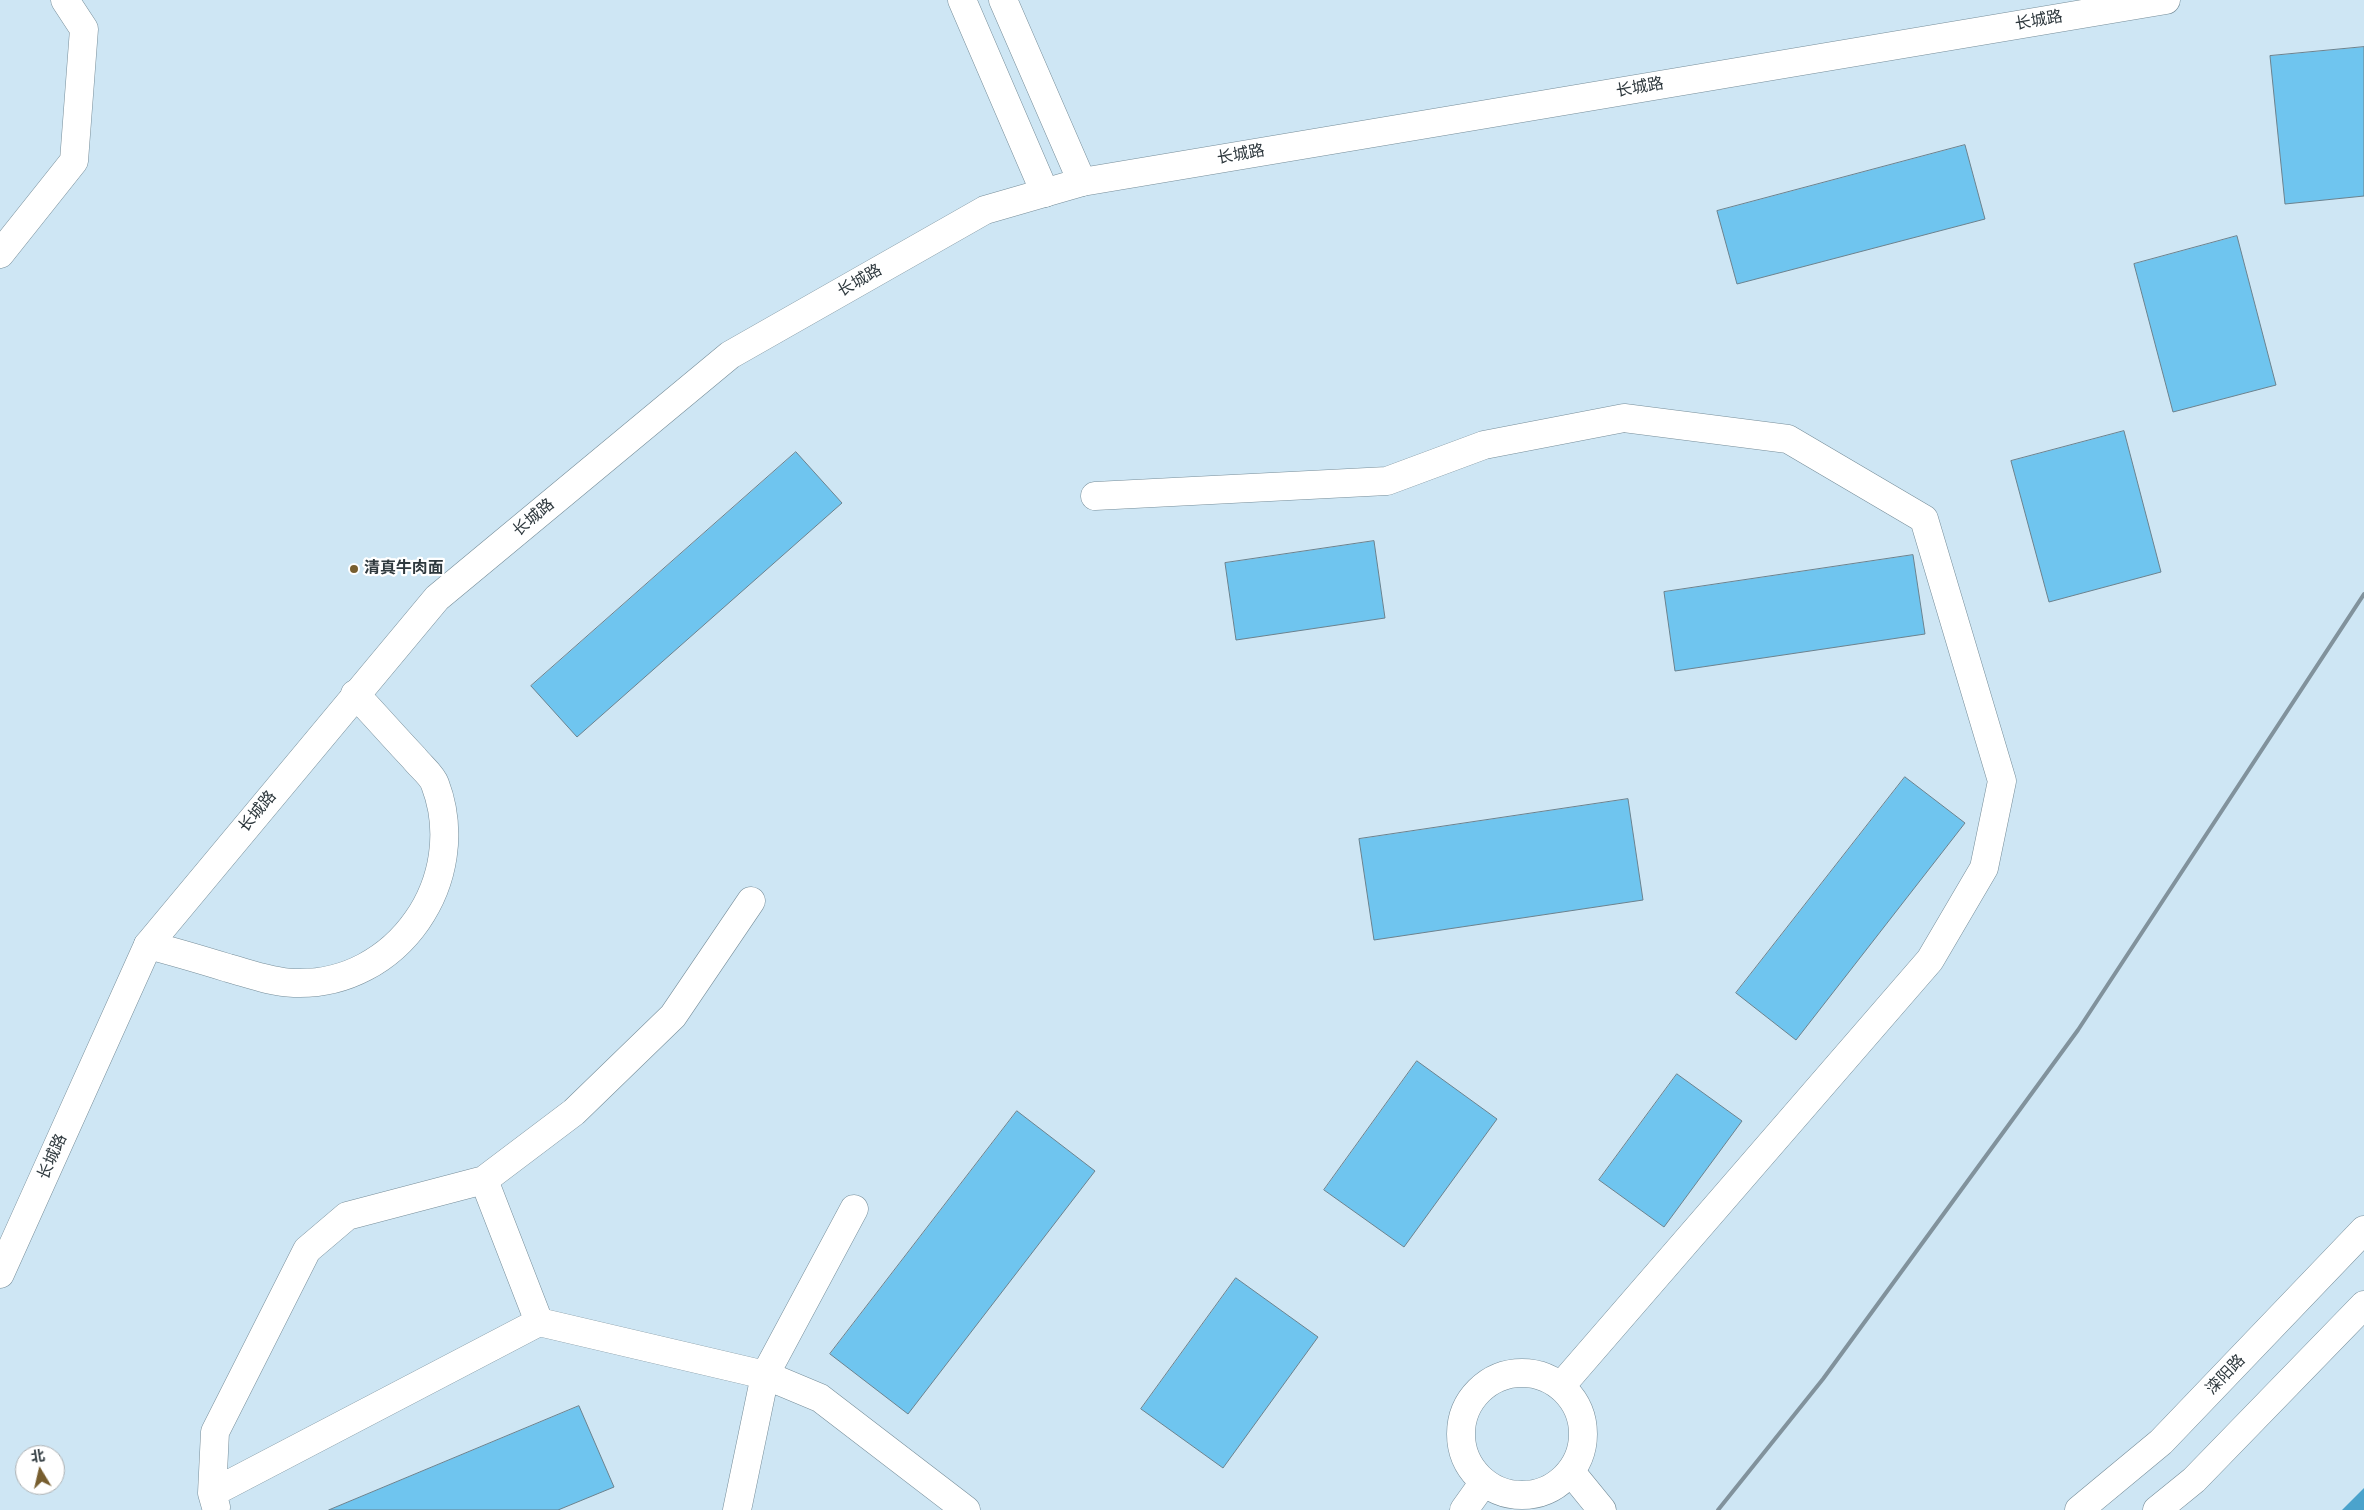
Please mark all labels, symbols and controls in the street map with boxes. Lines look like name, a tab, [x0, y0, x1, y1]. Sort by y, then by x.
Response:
street label: 长城路	[2014, 7, 2064, 35]
street label: 长城路	[1615, 74, 1665, 102]
street label: 长城路	[1216, 141, 1266, 169]
street label: 长城路	[834, 261, 886, 301]
street label: 长城路	[509, 495, 559, 541]
place label: 清真牛肉面	[364, 559, 444, 579]
marker: 清真牛肉面	[348, 563, 360, 575]
street label: 长城路	[235, 787, 281, 837]
street label: 长城路	[34, 1131, 72, 1183]
street label: 滦阳路	[2202, 1351, 2250, 1399]
north arrow	[15, 1445, 65, 1495]
text: 北	[29, 1446, 46, 1466]

